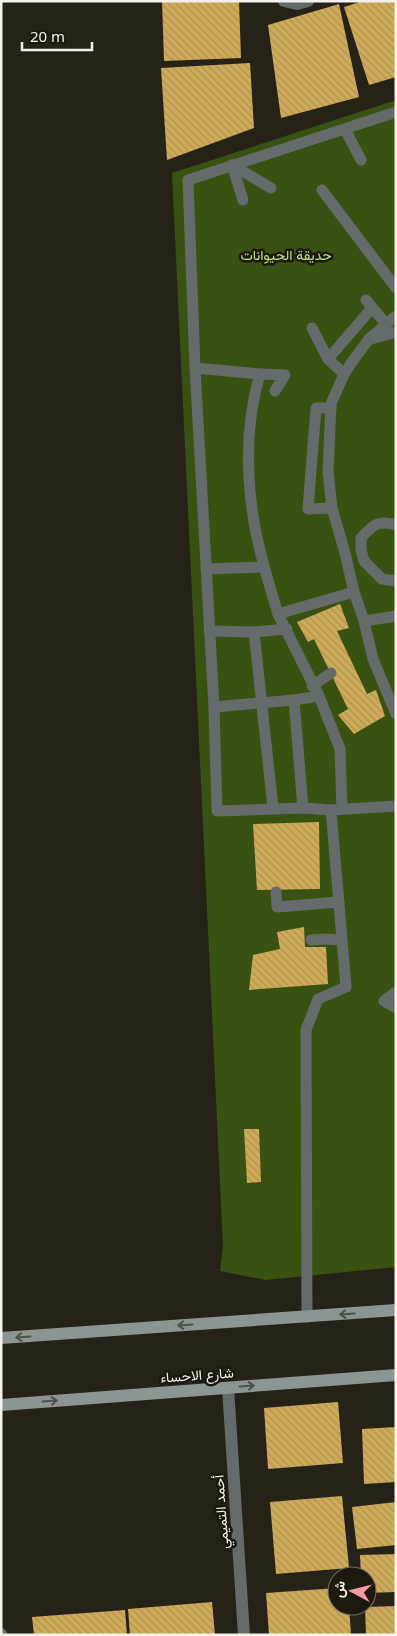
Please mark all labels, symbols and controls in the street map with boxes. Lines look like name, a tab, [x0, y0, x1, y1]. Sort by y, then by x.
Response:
scale bar	[22, 20, 92, 52]
text: 20 m	[30, 26, 65, 46]
park label: حديقة الحيوانات	[240, 245, 332, 264]
one-way arrow	[339, 1309, 355, 1318]
one-way arrow	[177, 1321, 193, 1330]
one-way arrow	[15, 1332, 31, 1341]
street label: شارع الاحساء	[160, 1362, 234, 1389]
one-way arrow	[239, 1382, 255, 1391]
one-way arrow	[42, 1397, 58, 1406]
street label: أحمد التميمي	[208, 1474, 236, 1550]
north arrow	[327, 1566, 377, 1616]
text: ش	[328, 1580, 349, 1599]

